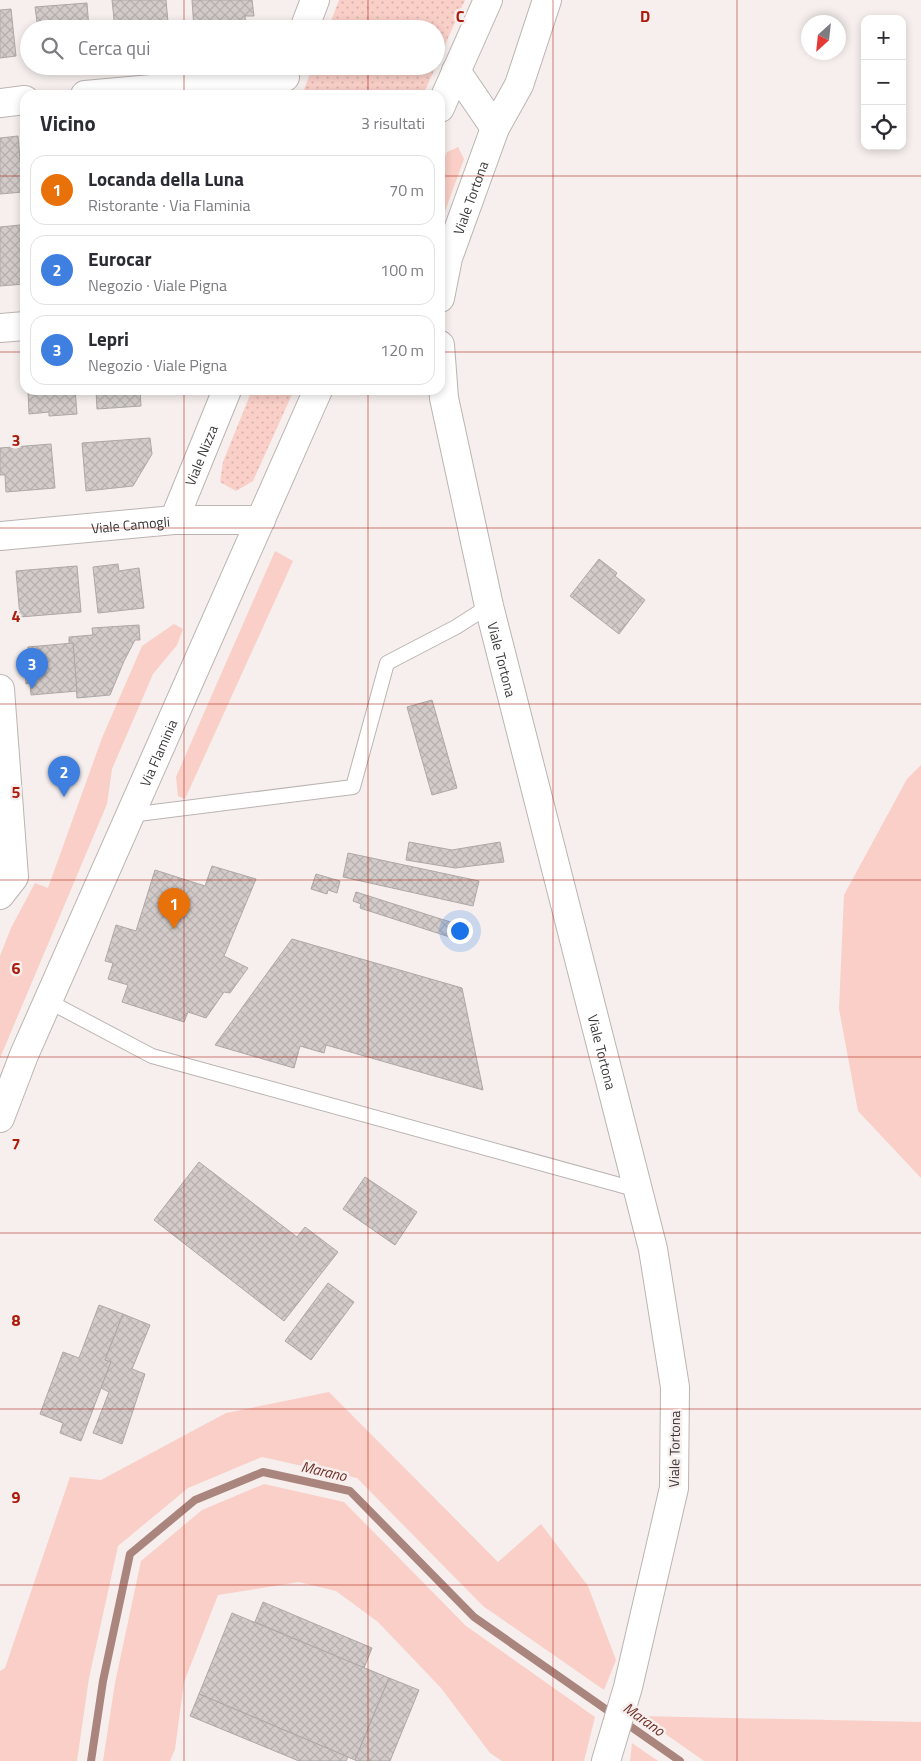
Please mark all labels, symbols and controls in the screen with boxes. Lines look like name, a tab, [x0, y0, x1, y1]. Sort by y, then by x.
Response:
text: C	[456, 4, 465, 28]
text: D	[640, 4, 650, 28]
north arrow	[801, 15, 846, 60]
map controls	[861, 15, 906, 150]
button: +	[861, 15, 906, 60]
search box	[20, 20, 445, 75]
text: Cerca qui	[78, 33, 150, 62]
icon: search	[38, 34, 66, 62]
button: −	[861, 60, 906, 105]
button: locate	[861, 105, 906, 150]
text: Vicino	[40, 107, 96, 139]
text: 3 risultati	[361, 111, 425, 135]
street label: Viale Tortona	[447, 158, 493, 237]
text: Locanda della Luna	[88, 164, 244, 193]
text: 1	[53, 178, 61, 202]
text: 70 m	[389, 178, 424, 202]
text: Ristorante · Via Flaminia	[88, 193, 251, 217]
text: Eurocar	[88, 244, 151, 273]
text: 2	[53, 258, 61, 282]
text: 100 m	[380, 258, 424, 282]
text: Negozio · Viale Pigna	[88, 273, 227, 297]
text: Lepri	[88, 324, 129, 353]
text: 3	[53, 338, 61, 362]
text: 120 m	[380, 338, 424, 362]
text: Negozio · Viale Pigna	[88, 353, 227, 377]
street label: Viale Nizza	[179, 422, 222, 489]
text: 3	[12, 428, 20, 452]
street label: Viale Camogli	[90, 510, 171, 538]
text: 4	[12, 604, 21, 628]
street label: Viale Tortona	[483, 619, 522, 699]
pin: 3	[16, 648, 48, 689]
street label: Via Flaminia	[134, 716, 182, 790]
pin: 2	[48, 756, 80, 797]
text: 5	[12, 780, 21, 804]
pin: 1	[158, 888, 190, 929]
your location	[447, 918, 473, 944]
text: 6	[12, 956, 21, 980]
street label: Viale Tortona	[583, 1012, 622, 1092]
text: 7	[12, 1132, 20, 1156]
text: 8	[12, 1308, 21, 1332]
street label: Viale Tortona	[663, 1410, 685, 1488]
water label: Marano	[299, 1455, 350, 1488]
text: 9	[12, 1485, 21, 1509]
water label: Marano	[619, 1696, 670, 1742]

